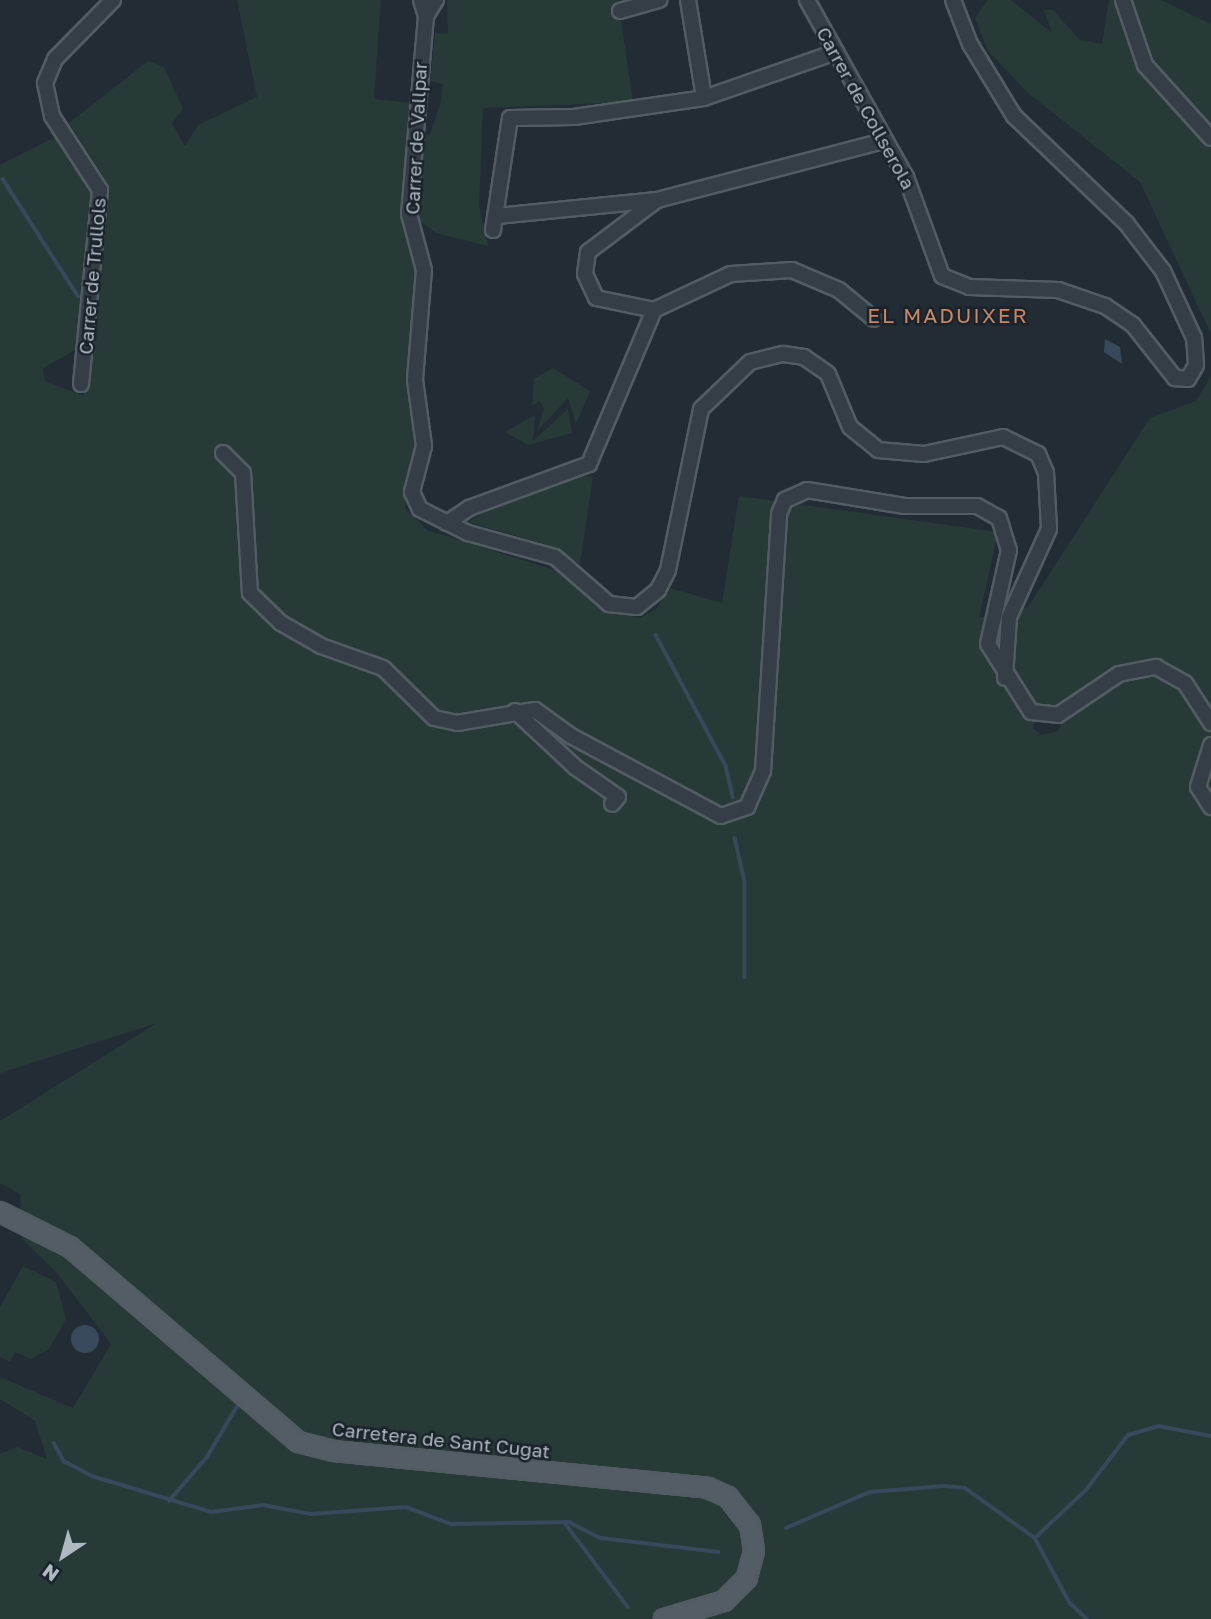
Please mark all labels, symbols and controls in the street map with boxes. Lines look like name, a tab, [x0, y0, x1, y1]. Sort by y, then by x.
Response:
street label: Carrer de Collserola	[812, 23, 920, 193]
street label: Carrer de Vallpar	[401, 61, 431, 215]
street label: Carrer de Trullols	[74, 197, 110, 355]
district label: EL MADUIXER	[869, 302, 1027, 328]
street label: Carretera de Sant Cugat	[331, 1417, 551, 1463]
north arrow	[28, 1521, 98, 1591]
text: N	[38, 1560, 63, 1587]

